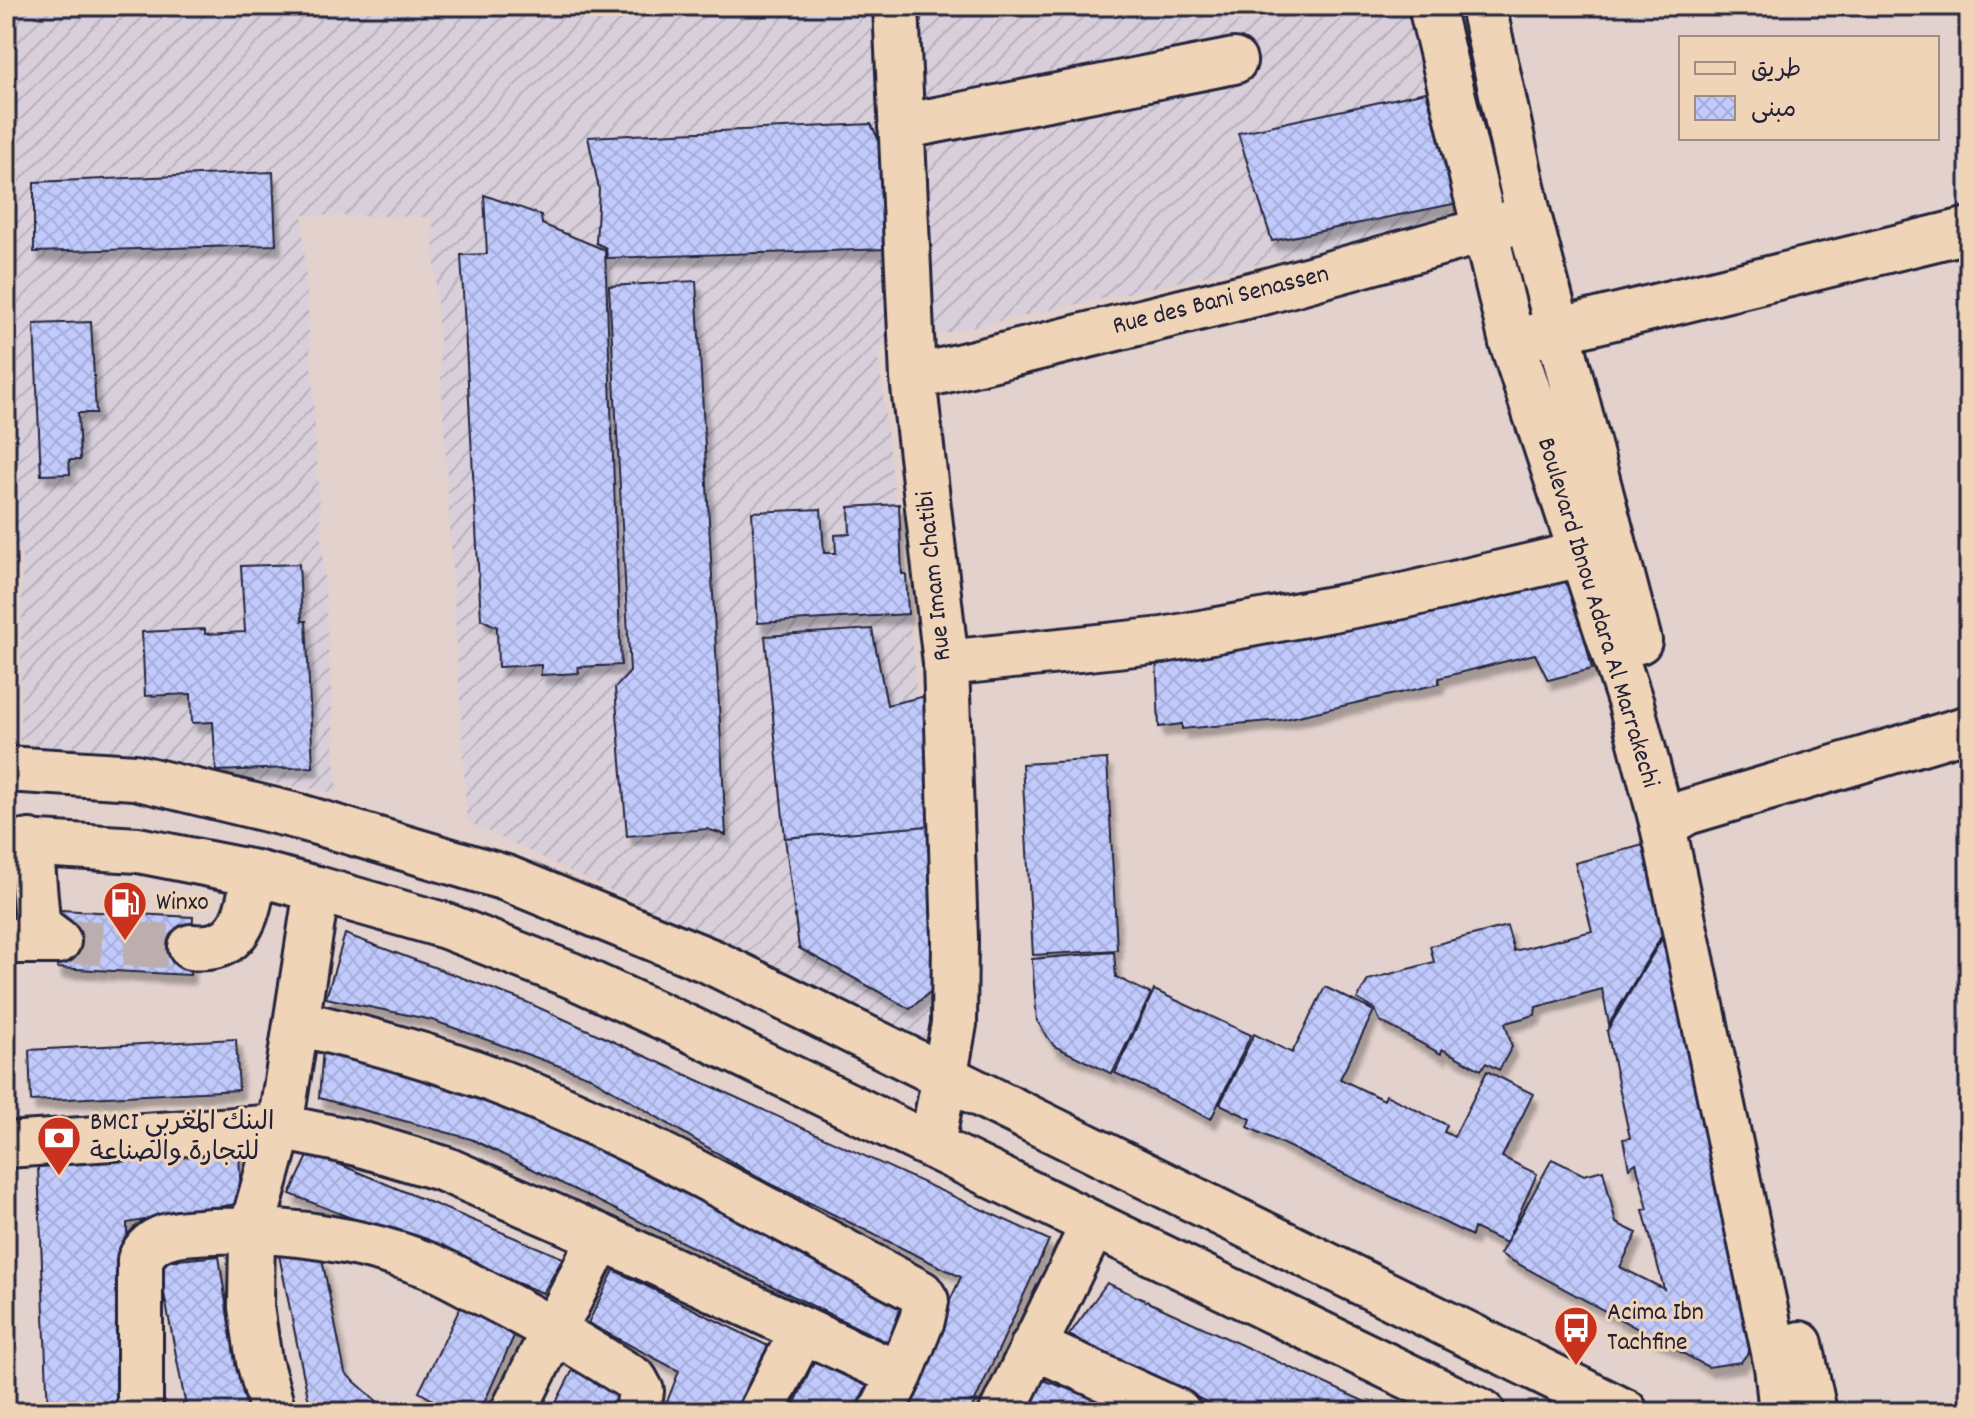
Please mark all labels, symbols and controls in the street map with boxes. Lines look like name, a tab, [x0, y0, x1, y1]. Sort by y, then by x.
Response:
legend	[1679, 36, 1939, 140]
text: طريق	[1751, 54, 1801, 88]
text: مبنى	[1751, 94, 1796, 128]
street label: Rue des Bani Senassen	[1109, 256, 1333, 346]
street label: Boulevard Ibnou Adara Al Marrakechi	[1526, 433, 1668, 793]
street label: Rue Imam Chatibi	[908, 489, 962, 663]
fuel station icon: Winxo	[101, 879, 149, 942]
place label: Winxo	[156, 885, 209, 922]
place label: BMCI البنك المغربي للتجارة والصناعة	[90, 1105, 274, 1172]
bank icon: BMCI البنك المغربي للتجارة والصناعة	[35, 1114, 83, 1177]
place label: Acima Ibn Tachfine	[1607, 1295, 1704, 1362]
bus stop icon: Acima Ibn Tachfine	[1552, 1304, 1600, 1367]

